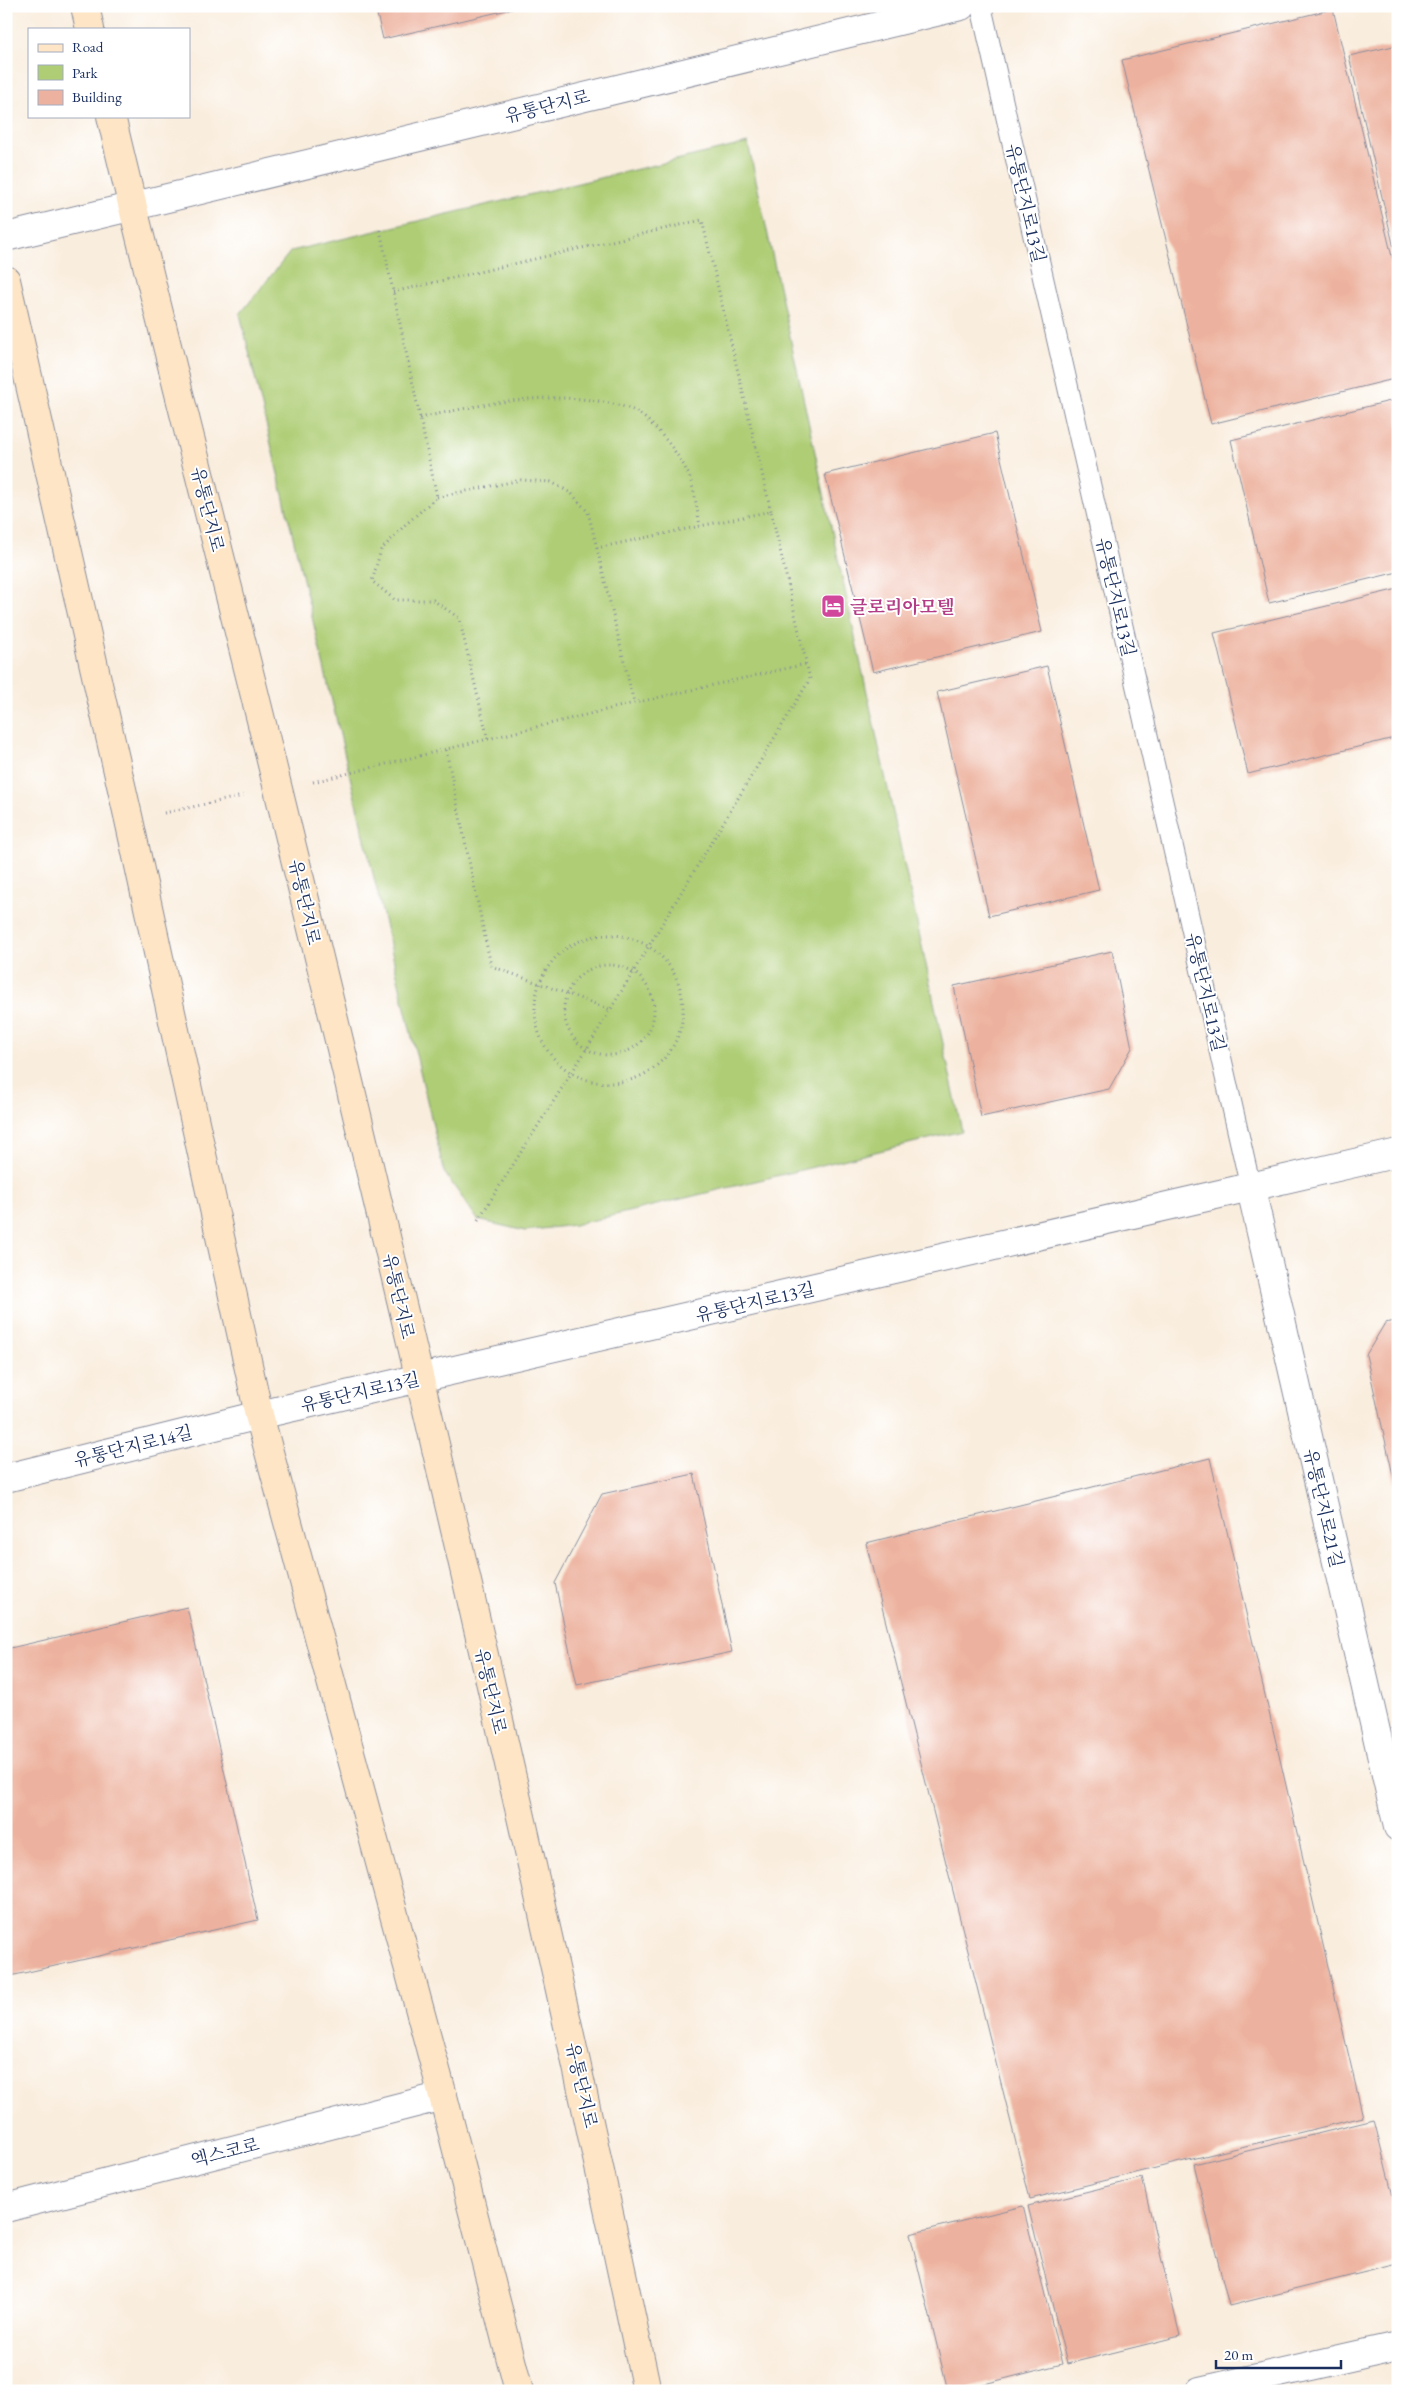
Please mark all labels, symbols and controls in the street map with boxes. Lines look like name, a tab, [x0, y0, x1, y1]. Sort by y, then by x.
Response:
legend	[28, 28, 190, 118]
text: Road	[72, 37, 104, 56]
text: Park	[72, 63, 99, 82]
street label: 유통단지로	[502, 84, 592, 128]
text: Building	[72, 87, 122, 106]
street label: 유통단지로13길	[1001, 141, 1051, 265]
street label: 유통단지로	[186, 464, 230, 554]
street label: 유통단지로13길	[1091, 535, 1141, 659]
hotel icon: 글로리아모텔	[820, 593, 846, 619]
place label: 글로리아모텔	[850, 595, 954, 618]
street label: 유통단지로	[284, 857, 326, 947]
street label: 유통단지로13길	[1181, 930, 1231, 1054]
street label: 유통단지로	[378, 1251, 420, 1341]
street label: 유통단지로13길	[693, 1277, 817, 1327]
street label: 유통단지로13길	[298, 1367, 422, 1417]
street label: 유통단지로14길	[71, 1420, 195, 1472]
street label: 유통단지로21길	[1299, 1446, 1349, 1570]
street label: 유통단지로	[470, 1646, 512, 1736]
street label: 유통단지로	[561, 2040, 603, 2130]
street label: 엑스코로	[188, 2132, 262, 2172]
scale bar	[1216, 2337, 1342, 2369]
text: 20 m	[1224, 2345, 1253, 2364]

